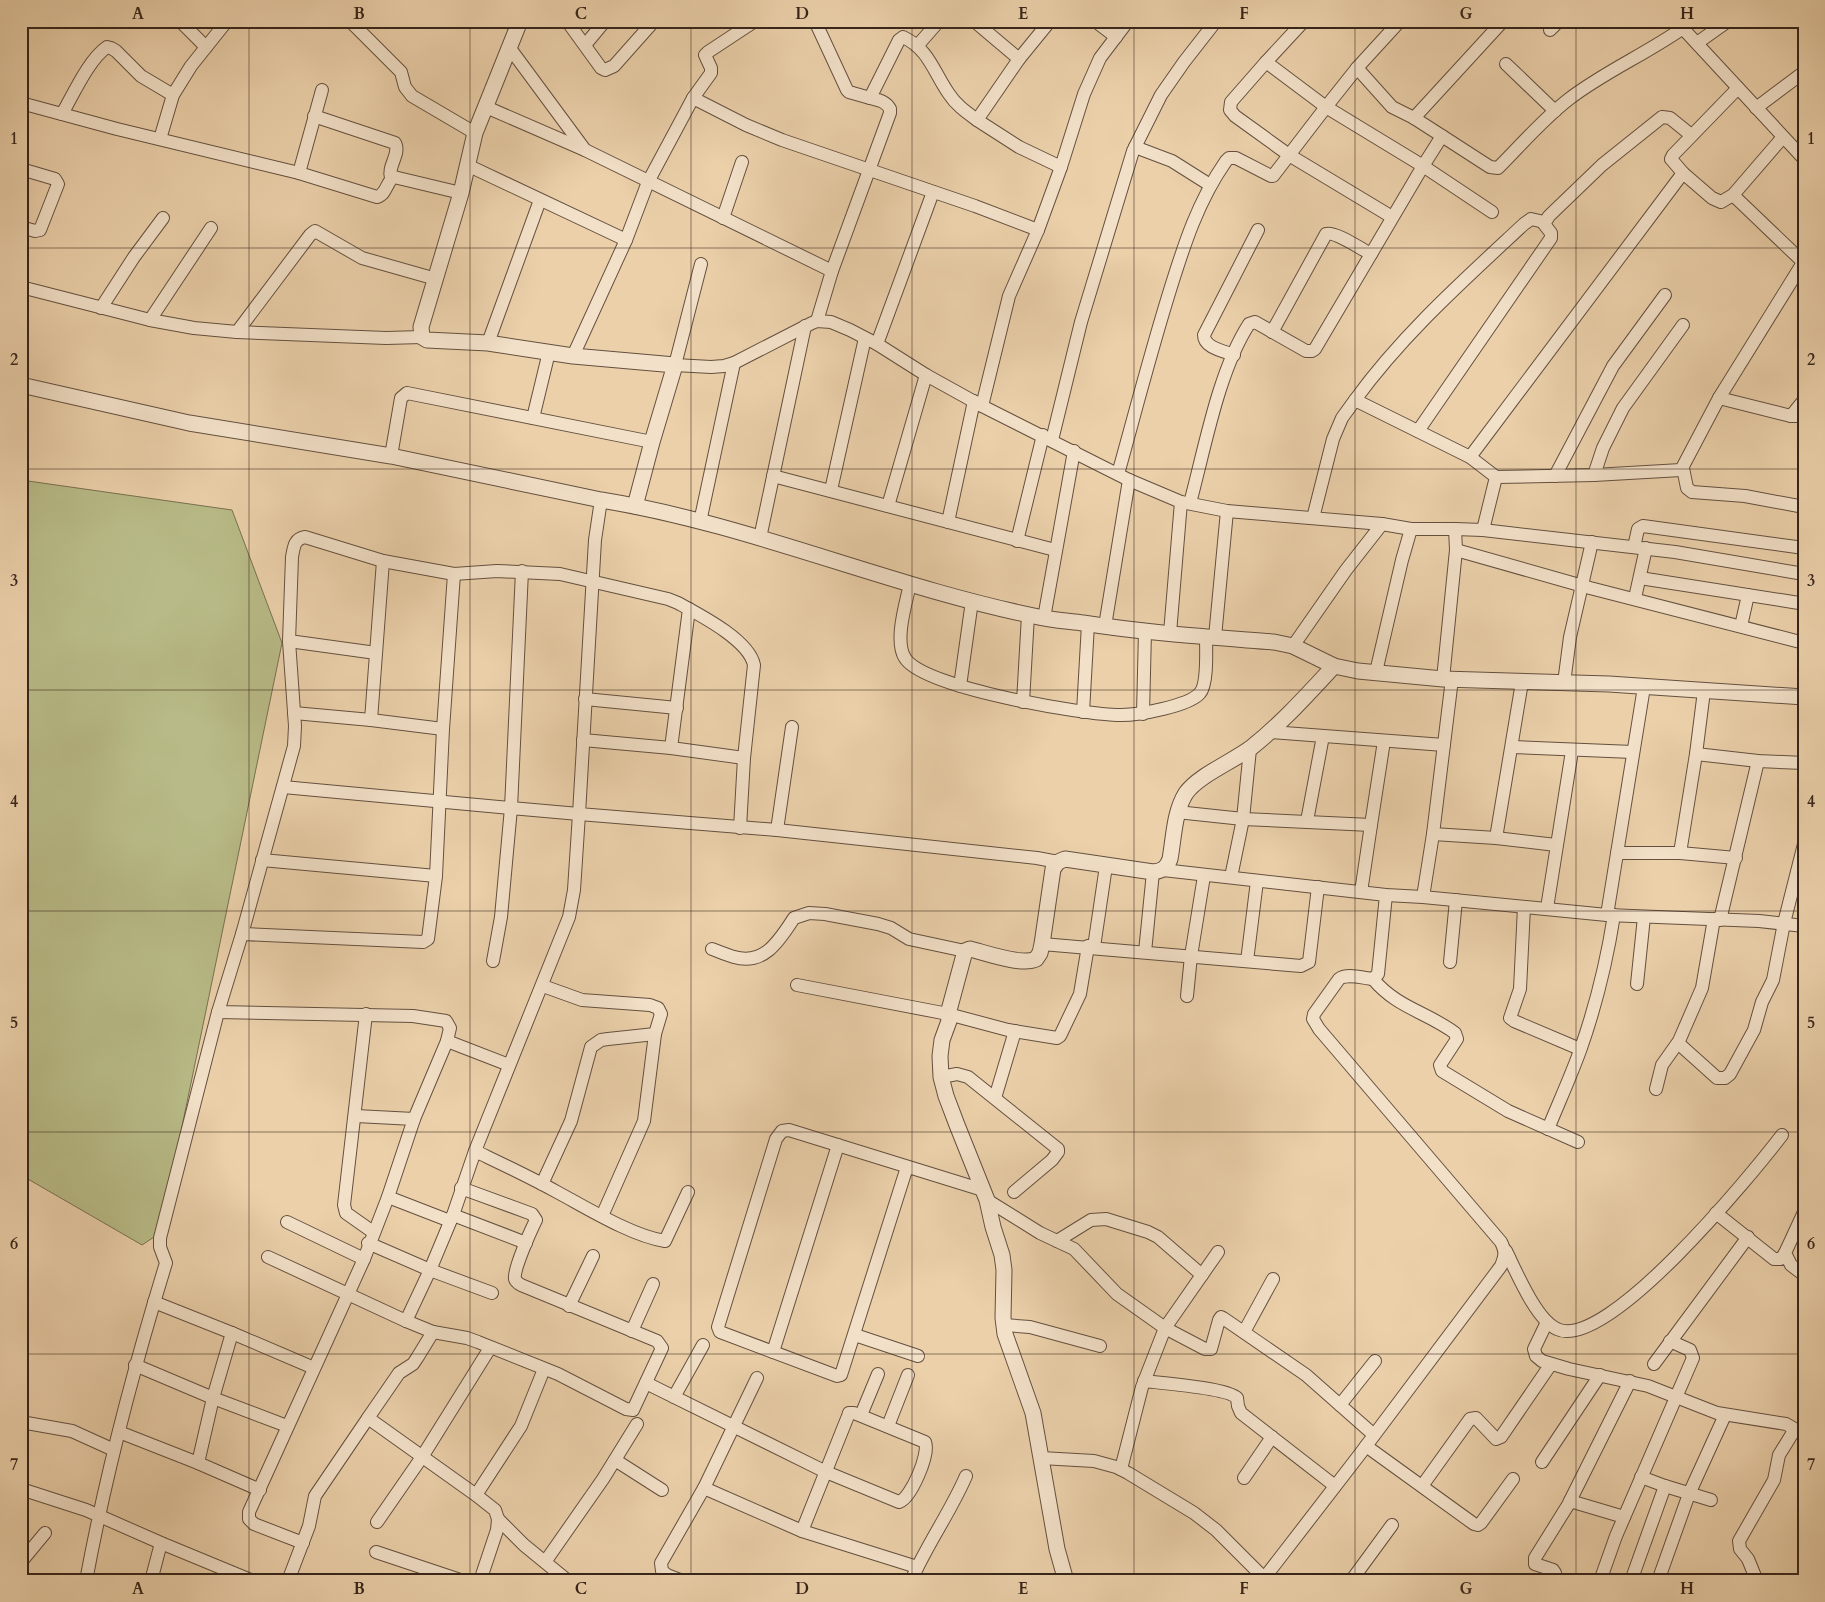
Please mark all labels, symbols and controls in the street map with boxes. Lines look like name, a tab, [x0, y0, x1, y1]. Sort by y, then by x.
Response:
text: A	[132, 3, 144, 25]
text: B	[353, 3, 365, 25]
text: C	[575, 3, 587, 25]
text: D	[795, 3, 809, 25]
text: E	[1018, 3, 1028, 25]
text: F	[1239, 3, 1249, 25]
text: G	[1459, 3, 1473, 25]
text: H	[1680, 3, 1694, 25]
text: 1	[10, 128, 18, 150]
text: 1	[1807, 128, 1815, 150]
text: 2	[10, 349, 18, 371]
text: 2	[1807, 349, 1815, 371]
text: 3	[10, 570, 18, 592]
text: 3	[1807, 570, 1815, 592]
text: 4	[10, 791, 18, 813]
text: 4	[1807, 791, 1815, 813]
text: 5	[10, 1012, 18, 1034]
text: 5	[1807, 1012, 1815, 1034]
text: 6	[10, 1233, 18, 1255]
text: 6	[1807, 1233, 1815, 1255]
text: 7	[10, 1454, 18, 1476]
text: 7	[1807, 1454, 1815, 1476]
text: A	[132, 1578, 144, 1600]
text: B	[353, 1578, 365, 1600]
text: C	[575, 1578, 587, 1600]
text: D	[795, 1578, 809, 1600]
text: E	[1018, 1578, 1028, 1600]
text: F	[1239, 1578, 1249, 1600]
text: G	[1459, 1578, 1473, 1600]
text: H	[1680, 1578, 1694, 1600]

